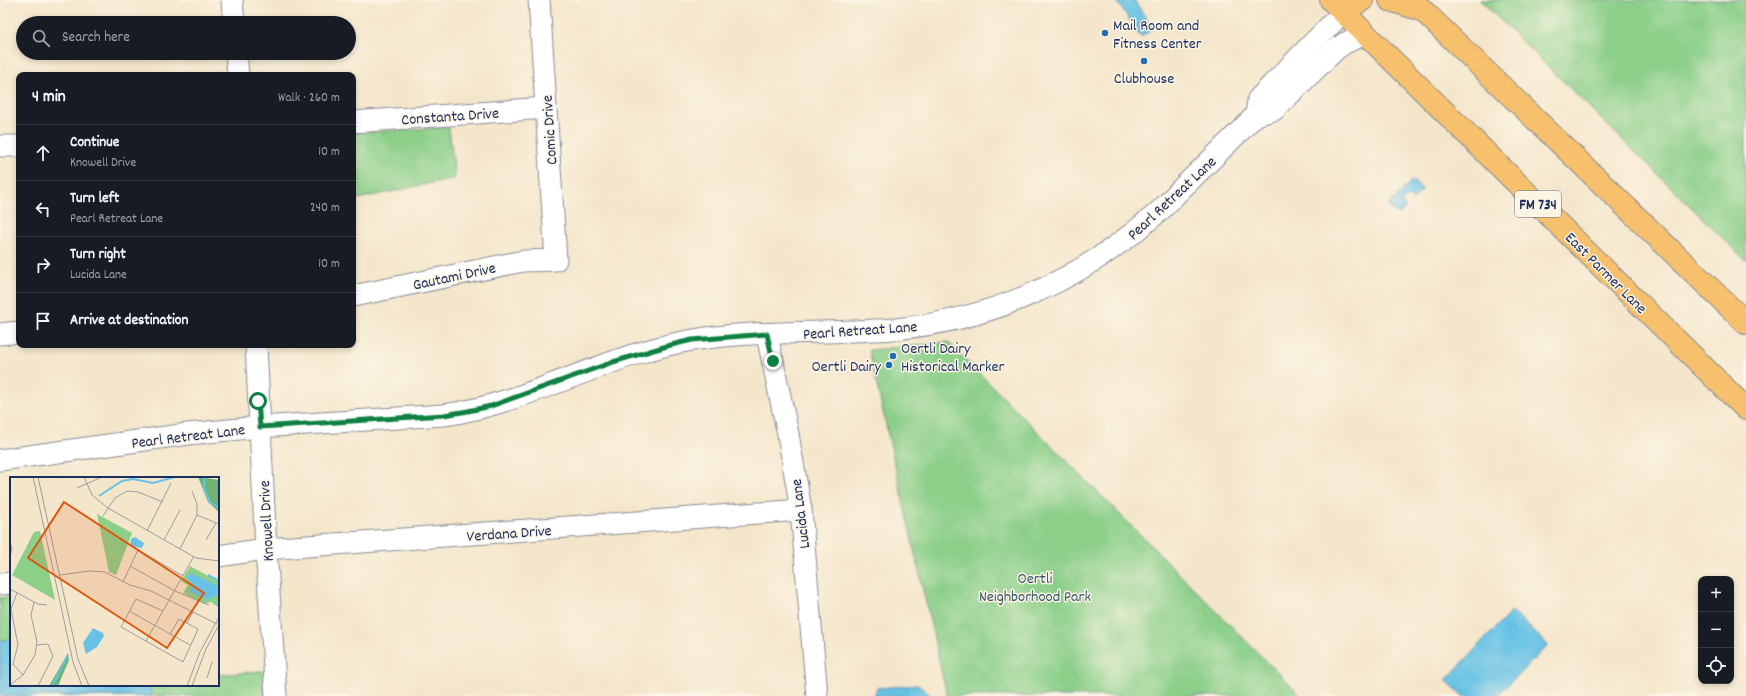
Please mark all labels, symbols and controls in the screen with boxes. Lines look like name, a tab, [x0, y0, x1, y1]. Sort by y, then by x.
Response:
place label: Mail Room and Fitness Center	[1113, 15, 1202, 56]
search box	[16, 16, 356, 60]
icon: search	[30, 27, 52, 49]
text: Search here	[62, 27, 130, 49]
marker: Mail Room and Fitness Center	[1100, 28, 1110, 38]
marker: Clubhouse	[1139, 56, 1149, 66]
place label: Clubhouse	[1114, 68, 1174, 91]
text: 4 min	[32, 86, 66, 110]
text: Walk · 260 m	[278, 89, 340, 108]
street label: Comic Drive	[537, 94, 564, 165]
street label: Constanta Drive	[401, 103, 500, 132]
text: Continue	[70, 132, 119, 154]
icon: ahead	[32, 142, 54, 164]
text: 10 m	[318, 143, 340, 162]
street label: Pearl Retreat Lane	[1123, 151, 1222, 246]
text: Knowell Drive	[70, 154, 136, 173]
text: Turn left	[70, 188, 119, 210]
road number: FM 734	[1515, 191, 1561, 217]
icon: left	[32, 198, 54, 220]
text: 240 m	[310, 199, 340, 218]
text: Pearl Retreat Lane	[70, 210, 163, 229]
street label: East Parmer Lane	[1559, 227, 1652, 320]
text: Turn right	[70, 244, 126, 266]
icon: right	[32, 254, 54, 276]
text: 10 m	[318, 255, 340, 274]
street label: Gautami Drive	[411, 257, 498, 297]
text: Lucida Lane	[70, 266, 127, 285]
icon: arrive	[32, 310, 54, 332]
text: Arrive at destination	[70, 310, 188, 332]
street label: Pearl Retreat Lane	[802, 316, 918, 347]
place label: Oertli Dairy Historical Marker	[901, 338, 1005, 379]
marker: Oertli Dairy Historical Marker	[888, 351, 898, 361]
route end	[764, 352, 782, 370]
place label: Oertli Dairy	[811, 356, 882, 379]
marker: Oertli Dairy	[884, 360, 894, 370]
route start	[249, 392, 267, 410]
street label: Pearl Retreat Lane	[130, 419, 247, 456]
inset map	[10, 477, 219, 686]
street label: Lucida Lane	[786, 478, 817, 550]
street label: Knowell Drive	[254, 480, 281, 562]
street label: Verdana Drive	[466, 520, 552, 549]
park label: Oertli Neighborhood Park	[979, 568, 1091, 609]
map controls	[1698, 576, 1734, 684]
button: +	[1698, 576, 1734, 612]
button: −	[1698, 612, 1734, 648]
button: locate	[1698, 648, 1734, 684]

